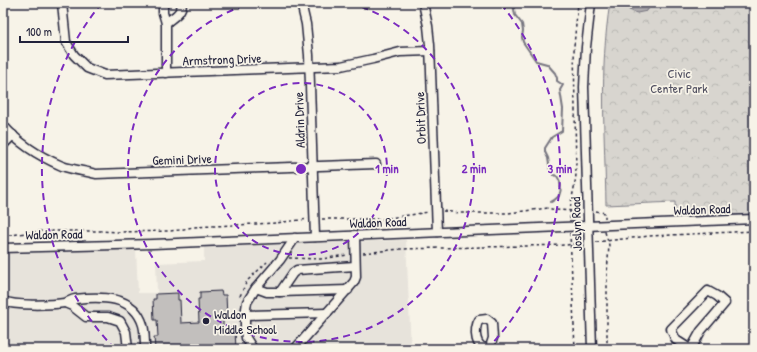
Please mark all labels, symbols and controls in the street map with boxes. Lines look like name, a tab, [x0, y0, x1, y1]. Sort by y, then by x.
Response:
scale bar	[20, 18, 128, 44]
text: 100 m	[26, 23, 52, 40]
street label: Armstrong Drive	[182, 49, 262, 69]
park label: Civic Center Park	[650, 64, 708, 97]
street label: Orbit Drive	[410, 91, 430, 145]
street label: Aldrin Drive	[289, 92, 309, 148]
street label: Gemini Drive	[152, 149, 212, 169]
text: 1 min	[375, 160, 399, 177]
text: 2 min	[462, 160, 487, 177]
text: 3 min	[548, 160, 573, 177]
centre of rings	[294, 162, 308, 176]
street label: Joslyn Road	[566, 197, 586, 251]
street label: Waldon Road	[673, 199, 731, 219]
street label: Waldon Road	[349, 212, 407, 232]
street label: Waldon Road	[25, 225, 83, 243]
place label: Waldon Middle School	[214, 305, 277, 338]
marker: Waldon Middle School	[201, 316, 211, 326]

